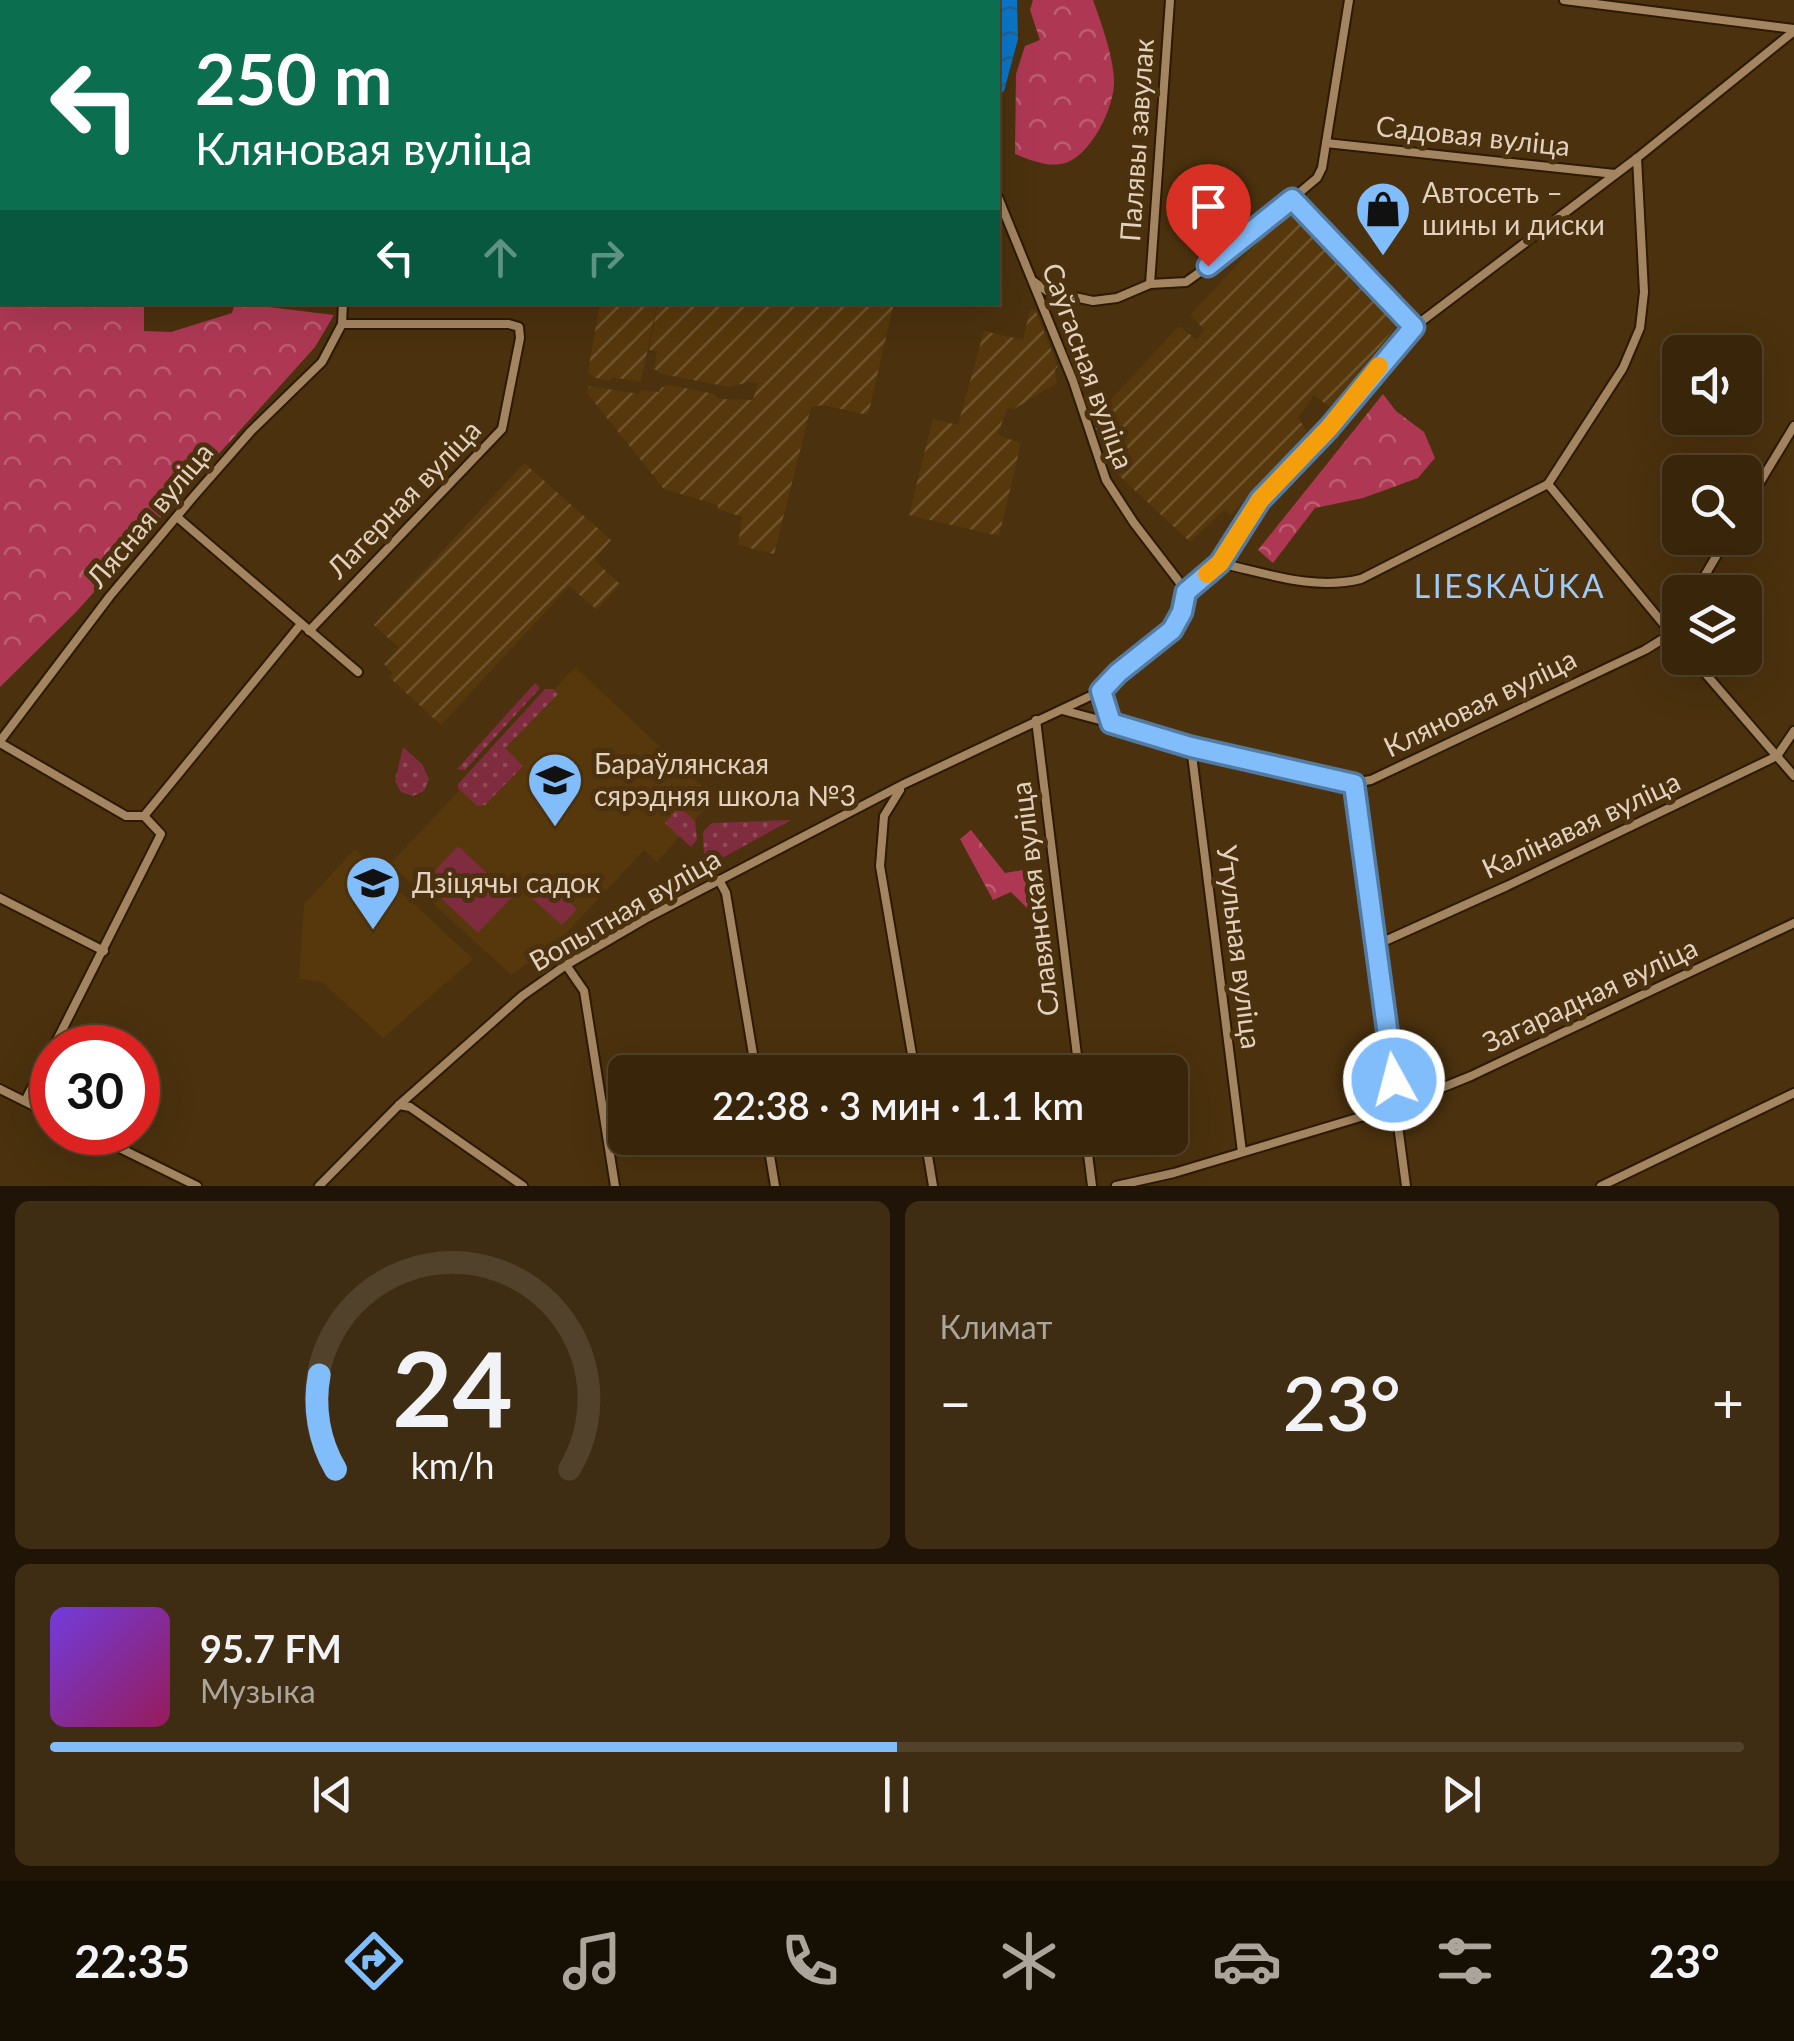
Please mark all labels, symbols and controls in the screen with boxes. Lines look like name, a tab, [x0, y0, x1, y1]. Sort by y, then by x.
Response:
text: 250 m	[195, 36, 392, 120]
street label: Палявы завулак	[1112, 37, 1160, 243]
icon: left	[30, 40, 160, 170]
street label: Садовая вуліца	[1374, 108, 1572, 162]
text: Кляновая вуліца	[195, 121, 533, 175]
pin	[1166, 164, 1251, 267]
place label: Автосеть – шины и диски	[1422, 175, 1605, 241]
icon: arrive	[1181, 179, 1236, 234]
shop icon: Автосеть – шины и диски	[1353, 179, 1413, 258]
icon: left	[368, 230, 423, 285]
icon: ahead	[473, 230, 528, 285]
icon: right	[578, 230, 633, 285]
street label: Саўгасная вуліца	[1036, 258, 1142, 473]
map controls	[1662, 335, 1762, 675]
button: sound	[1662, 335, 1762, 435]
street label: Лагерная вуліца	[319, 412, 487, 585]
street label: Лясная вуліца	[78, 435, 220, 594]
button: search	[1662, 455, 1762, 555]
district label: LIESKAŬKA	[1414, 566, 1606, 605]
button: layers	[1662, 575, 1762, 675]
street label: Кляновая вуліца	[1378, 641, 1581, 763]
place label: Бараўлянская сярэдняя школа №3	[594, 746, 856, 812]
school or university icon: Бараўлянская сярэдняя школа №3	[525, 750, 585, 829]
street label: Калінавая вуліца	[1476, 763, 1685, 885]
street label: Славянская вуліца	[1003, 780, 1065, 1018]
street label: Вопытная вуліца	[523, 841, 726, 978]
street label: Утульная вуліца	[1211, 843, 1269, 1051]
school or university icon: Дзіцячы садок	[343, 853, 403, 932]
place label: Дзіцячы садок	[412, 865, 601, 899]
street label: Загарадная вуліца	[1477, 929, 1702, 1059]
speed limit sign: 30	[30, 1025, 160, 1155]
position arrow	[1342, 1028, 1446, 1132]
text: 22:38 · 3 мин · 1.1 km	[712, 1082, 1084, 1128]
text: Климат	[940, 1307, 1052, 1346]
text: 24	[392, 1324, 513, 1449]
text: 23°	[1283, 1357, 1401, 1447]
text: −	[940, 1369, 971, 1435]
text: +	[1712, 1369, 1744, 1435]
text: km/h	[410, 1444, 494, 1487]
text: 95.7 FM	[200, 1625, 342, 1671]
text: Музыка	[200, 1671, 316, 1710]
icon: previous	[305, 1767, 360, 1822]
icon: pause	[869, 1767, 924, 1822]
icon: next	[1434, 1767, 1489, 1822]
icon: directions	[339, 1926, 409, 1996]
icon: music	[557, 1926, 627, 1996]
icon: phone	[775, 1926, 845, 1996]
icon: climate	[994, 1926, 1064, 1996]
icon: car	[1212, 1926, 1282, 1996]
icon: filters	[1430, 1926, 1500, 1996]
text: 22:35	[74, 1934, 190, 1988]
text: 23°	[1649, 1934, 1720, 1988]

